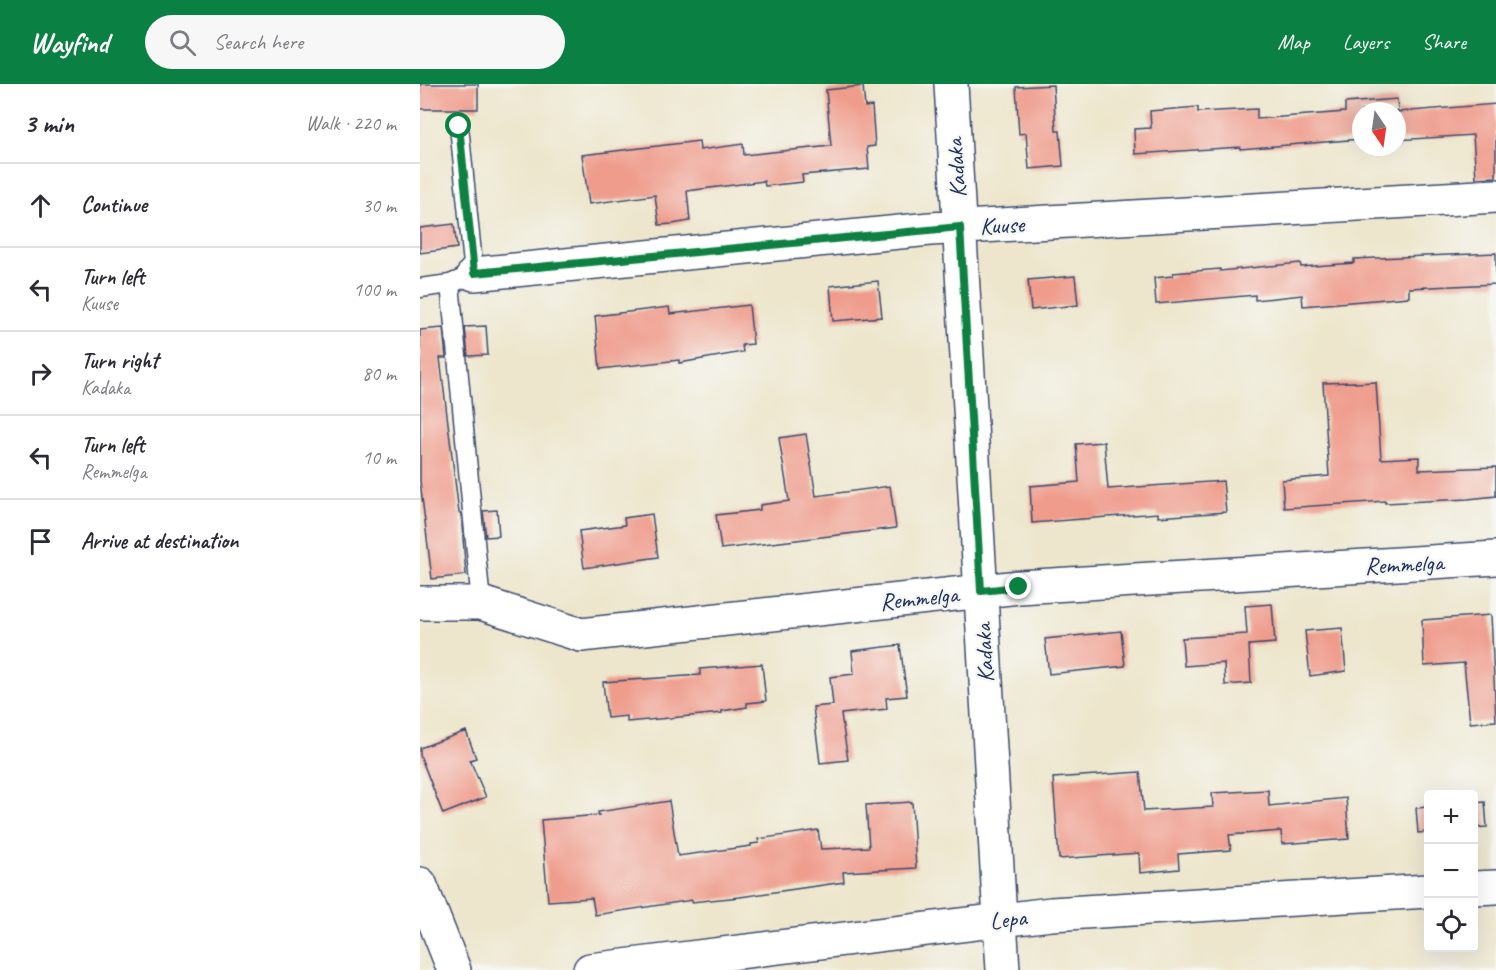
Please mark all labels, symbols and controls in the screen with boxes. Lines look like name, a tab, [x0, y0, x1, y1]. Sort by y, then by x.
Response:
search box	[145, 15, 565, 69]
text: Wayfind	[30, 25, 109, 60]
icon: search	[166, 26, 199, 59]
text: Search here	[214, 28, 303, 56]
text: Map	[1277, 29, 1310, 55]
text: Layers	[1343, 29, 1389, 55]
text: Share	[1422, 29, 1466, 55]
north arrow	[1352, 102, 1406, 156]
text: 3 min	[24, 107, 74, 140]
text: Walk · 220 m	[306, 111, 396, 136]
route start	[445, 112, 471, 138]
street label: Kadaka	[939, 135, 973, 199]
icon: ahead	[24, 189, 57, 222]
text: Continue	[81, 191, 147, 219]
text: 30 m	[362, 193, 396, 218]
street label: Kuuse	[979, 209, 1027, 241]
text: Turn left	[81, 263, 145, 291]
icon: left	[24, 273, 57, 306]
text: 100 m	[353, 277, 396, 302]
text: Kuuse	[81, 291, 118, 316]
text: Turn right	[81, 347, 158, 375]
icon: right	[24, 357, 57, 390]
text: 80 m	[362, 361, 396, 386]
text: Kadaka	[81, 375, 130, 400]
text: Turn left	[81, 431, 145, 459]
icon: left	[24, 441, 57, 474]
text: 10 m	[362, 445, 396, 470]
text: Remmelga	[81, 459, 147, 484]
icon: arrive	[24, 525, 57, 558]
text: Arrive at destination	[81, 527, 238, 555]
street label: Remmelga	[1364, 547, 1446, 581]
route end	[1005, 573, 1031, 599]
street label: Remmelga	[878, 579, 962, 617]
street label: Kadaka	[967, 621, 1001, 683]
map controls	[1424, 790, 1478, 952]
button: +	[1424, 790, 1478, 844]
button: −	[1424, 844, 1478, 898]
button: locate	[1424, 898, 1478, 952]
street label: Lepa	[988, 902, 1029, 936]

